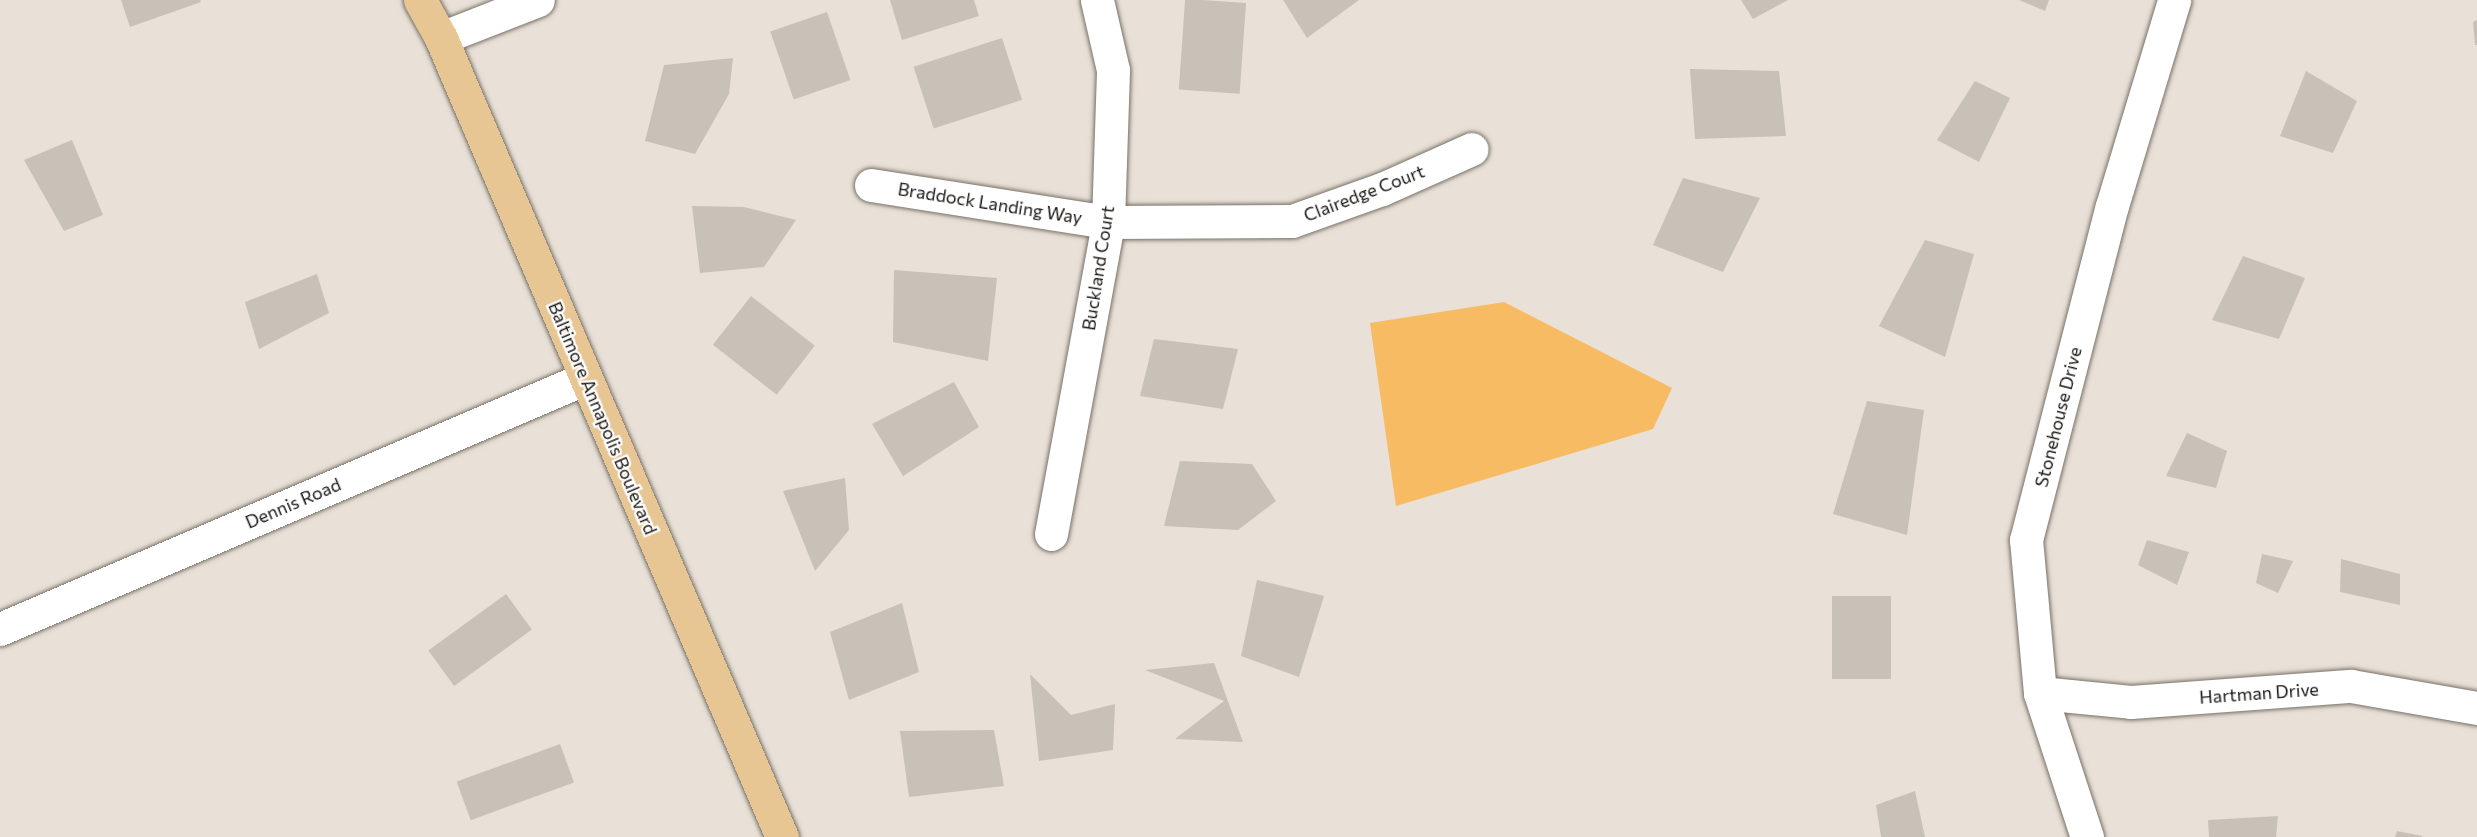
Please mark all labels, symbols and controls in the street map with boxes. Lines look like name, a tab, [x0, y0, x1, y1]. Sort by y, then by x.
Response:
street label: Clairedge Court	[1300, 160, 1428, 226]
street label: Braddock Landing Way	[896, 178, 1084, 228]
street label: Buckland Court	[1077, 204, 1119, 332]
street label: Baltimore Annapolis Boulevard	[544, 298, 662, 538]
street label: Stonehouse Drive	[2030, 345, 2086, 489]
street label: Dennis Road	[242, 473, 344, 533]
street label: Hartman Drive	[2198, 678, 2320, 708]

